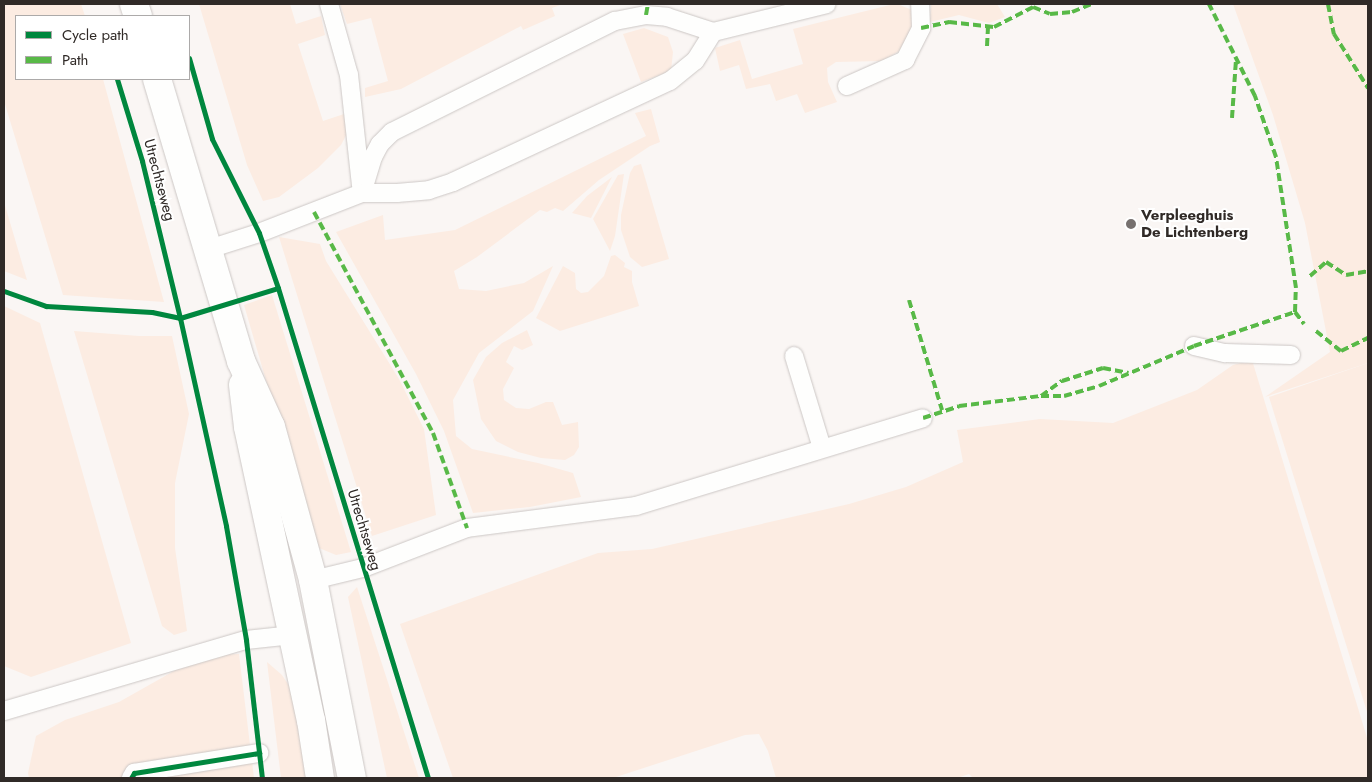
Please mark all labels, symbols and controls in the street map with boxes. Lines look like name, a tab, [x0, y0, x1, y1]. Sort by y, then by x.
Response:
legend	[15, 15, 190, 80]
text: Cycle path	[62, 24, 129, 46]
text: Path	[62, 49, 88, 71]
street label: Utrechtseweg	[139, 137, 179, 223]
place label: Verpleeghuis De Lichtenberg	[1141, 206, 1248, 241]
marker: Verpleeghuis De Lichtenberg	[1125, 218, 1137, 230]
street label: Utrechtseweg	[343, 487, 385, 573]

